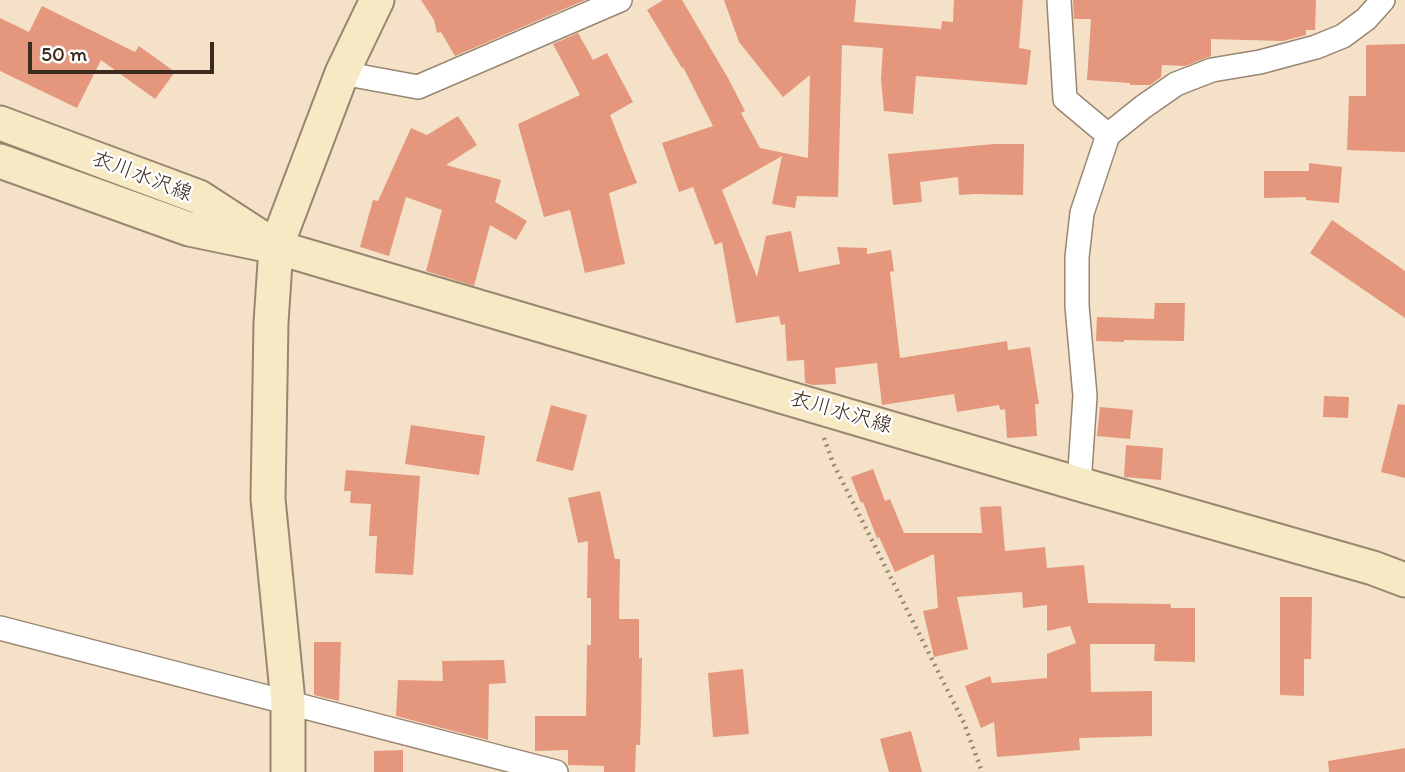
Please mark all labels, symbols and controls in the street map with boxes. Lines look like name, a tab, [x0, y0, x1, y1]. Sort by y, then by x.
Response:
scale bar	[32, 28, 217, 72]
text: 50 m	[41, 41, 87, 66]
street label: 衣川水沢線	[88, 146, 196, 208]
street label: 衣川水沢線	[787, 386, 895, 440]

